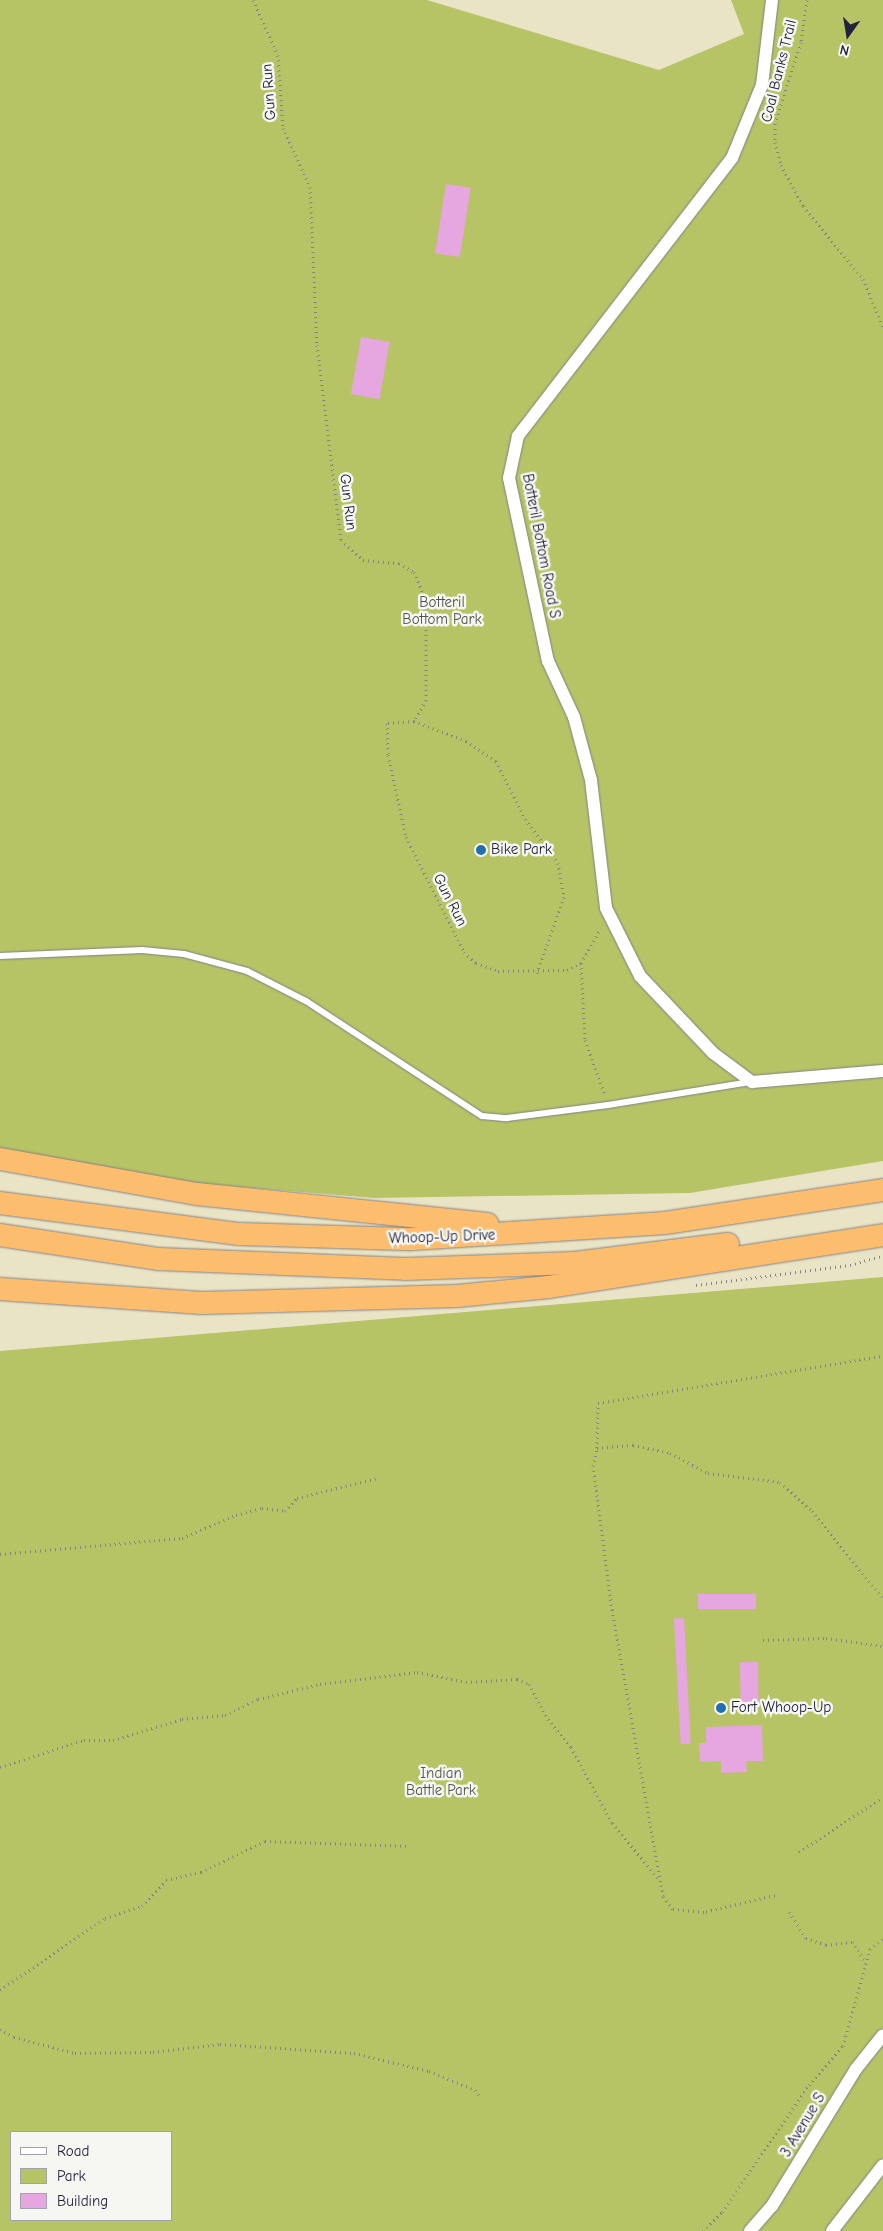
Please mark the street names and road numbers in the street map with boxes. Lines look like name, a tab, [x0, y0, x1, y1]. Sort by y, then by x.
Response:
street label: Coal Banks Trail	[758, 18, 800, 124]
street label: Gun Run	[258, 63, 280, 121]
street label: Botteril Bottom Road S	[518, 472, 564, 620]
street label: Gun Run	[336, 473, 360, 531]
street label: Gun Run	[429, 871, 471, 929]
street label: Whoop-Up Drive	[388, 1226, 496, 1248]
street label: 3 Avenue S	[777, 2090, 829, 2160]

